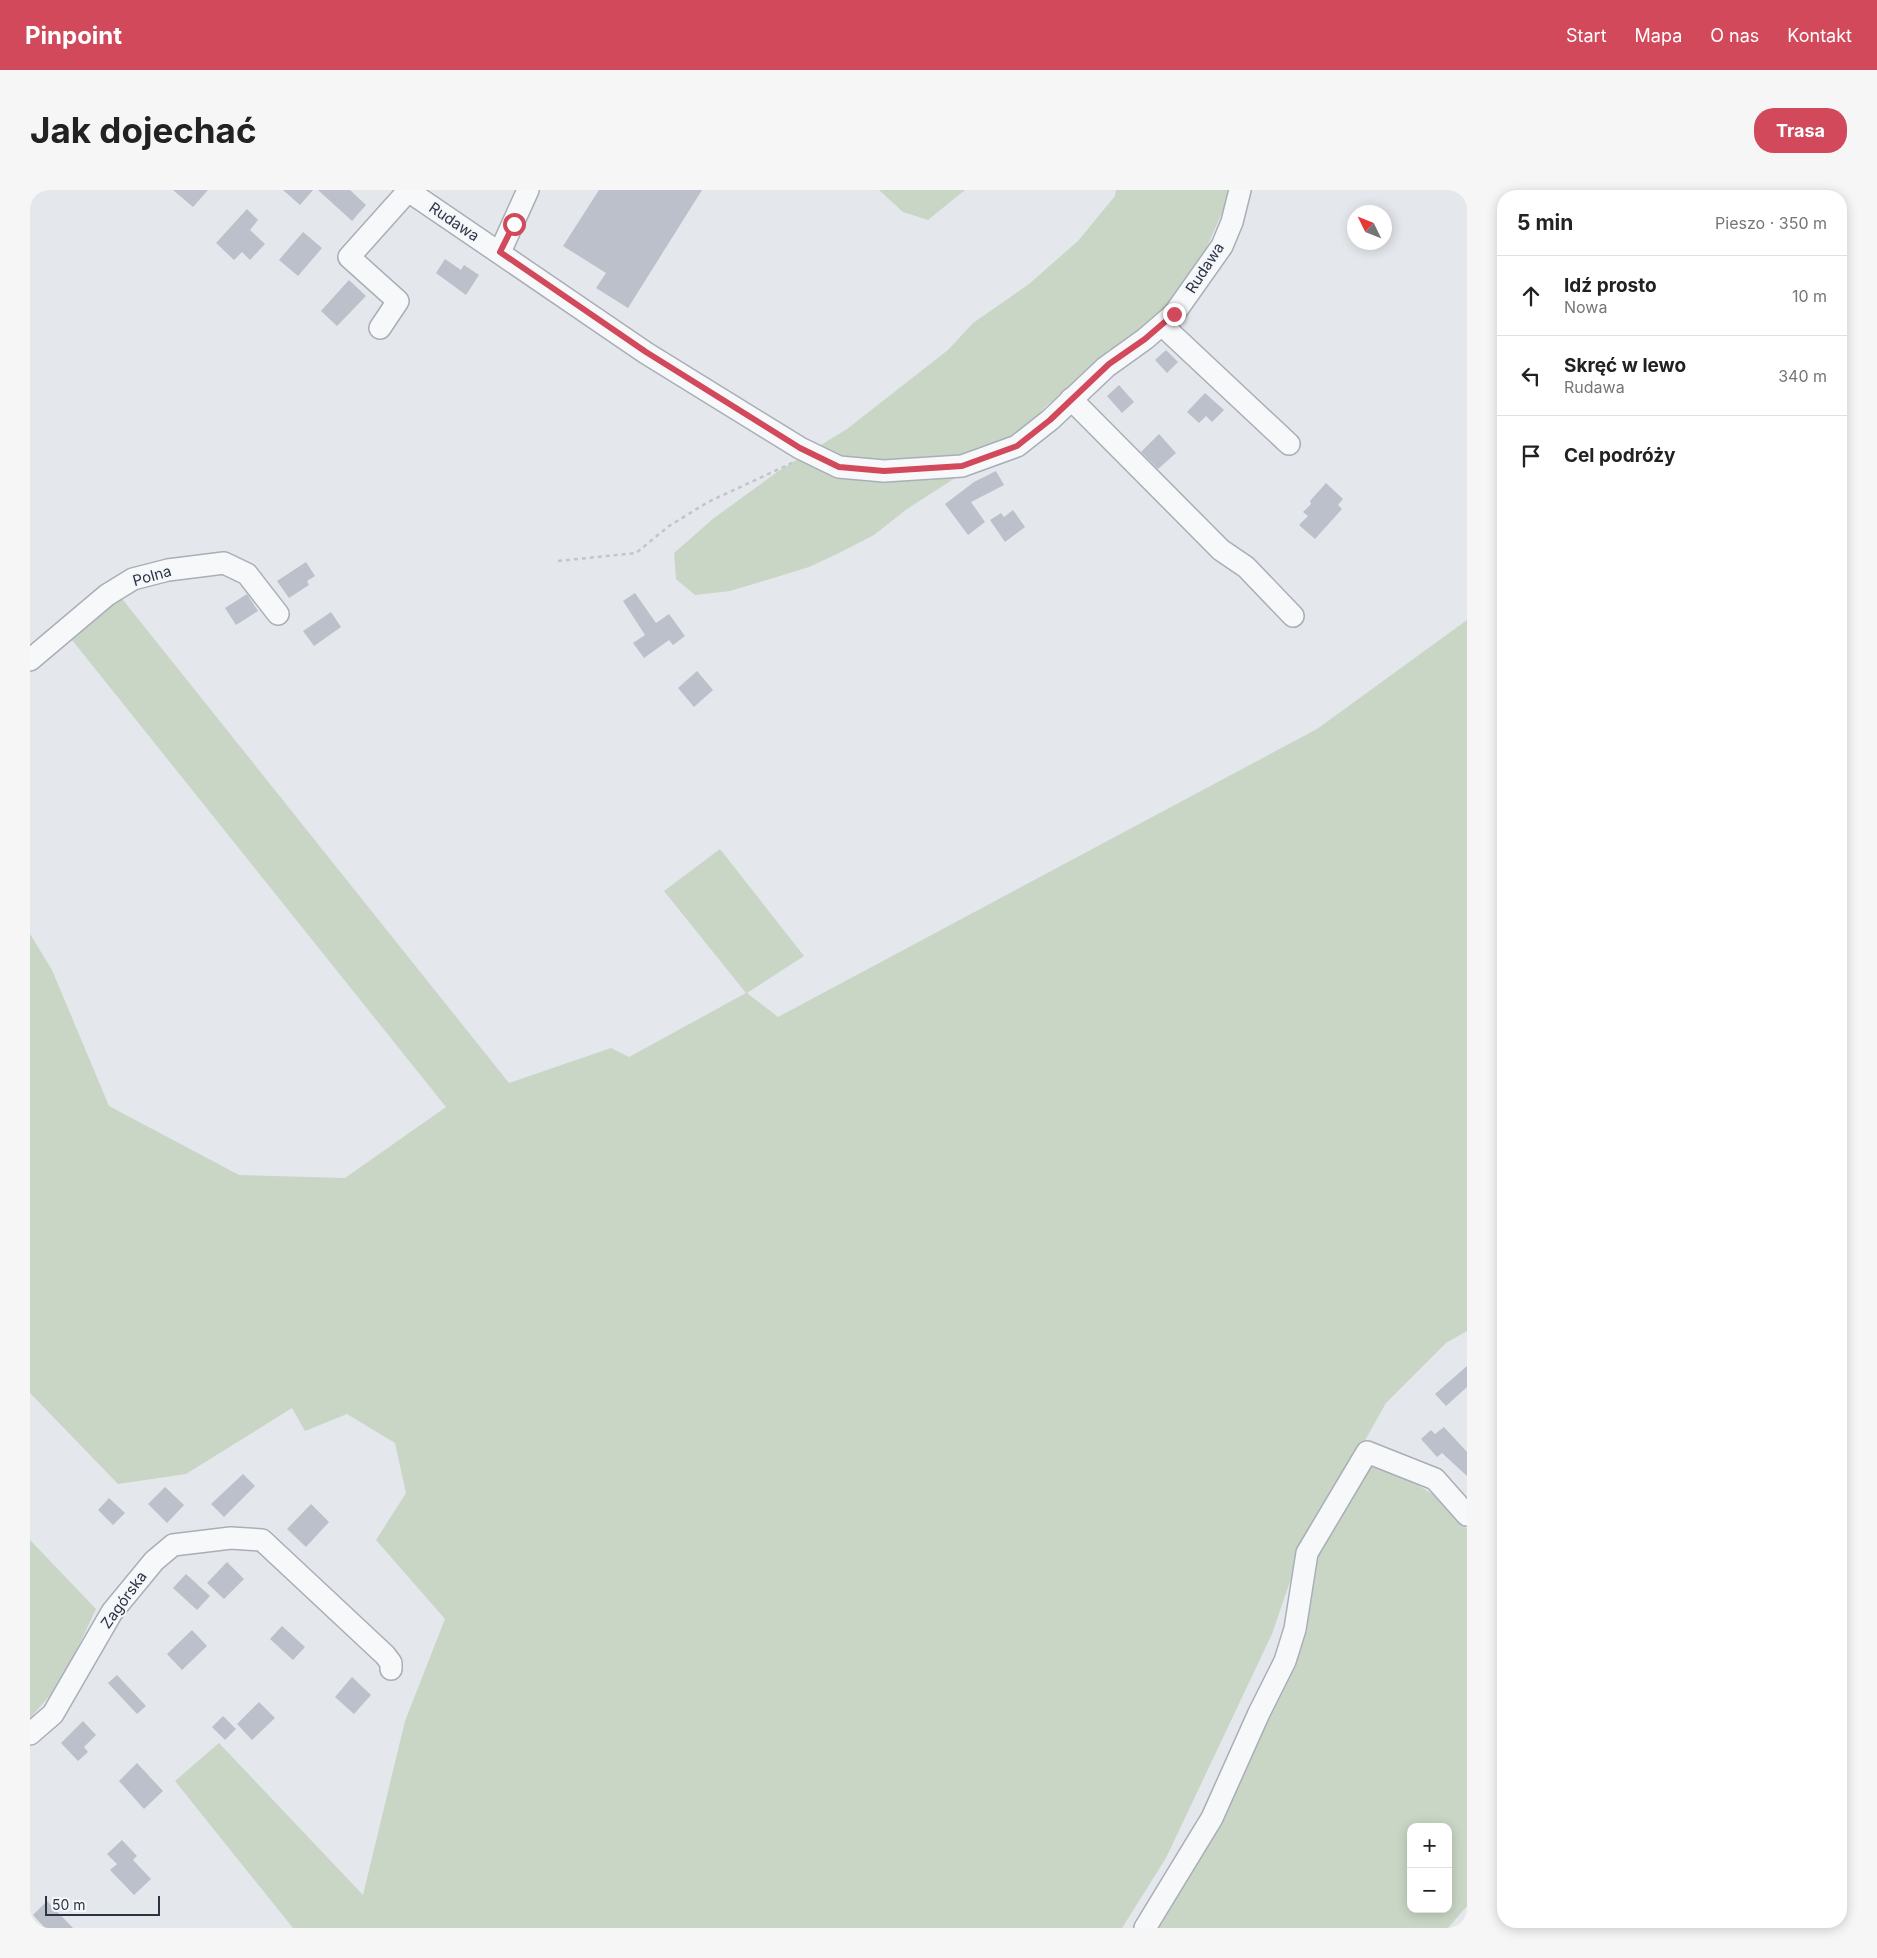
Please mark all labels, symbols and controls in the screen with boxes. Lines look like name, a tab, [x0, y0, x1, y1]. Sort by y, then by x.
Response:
text: Pinpoint	[25, 21, 122, 50]
text: Start	[1566, 25, 1607, 46]
text: Mapa	[1635, 25, 1682, 46]
text: O nas	[1710, 25, 1759, 46]
text: Kontakt	[1787, 25, 1852, 46]
button: Trasa	[1754, 108, 1847, 153]
text: Jak dojechać	[30, 109, 257, 151]
street label: Rudawa	[425, 198, 483, 245]
north arrow	[1347, 205, 1392, 250]
text: 5 min	[1517, 210, 1573, 235]
route start	[503, 213, 526, 236]
text: Pieszo · 350 m	[1715, 213, 1827, 233]
street label: Rudawa	[1181, 239, 1228, 297]
text: Idź prosto	[1564, 274, 1657, 297]
icon: ahead	[1517, 282, 1545, 310]
text: 10 m	[1792, 286, 1827, 306]
text: Nowa	[1564, 297, 1607, 317]
route end	[1163, 303, 1186, 326]
text: Skręć w lewo	[1564, 354, 1686, 377]
icon: left	[1517, 362, 1545, 390]
text: 340 m	[1778, 366, 1827, 386]
text: Rudawa	[1564, 377, 1625, 397]
icon: arrive	[1517, 442, 1545, 470]
text: Cel podróży	[1564, 444, 1676, 467]
street label: Polna	[130, 561, 173, 590]
street label: Zagórska	[96, 1567, 151, 1632]
map controls	[1407, 1823, 1452, 1913]
button: +	[1407, 1823, 1452, 1868]
button: −	[1407, 1868, 1452, 1913]
scale bar	[45, 1893, 160, 1916]
text: 50 m	[52, 1896, 86, 1913]

